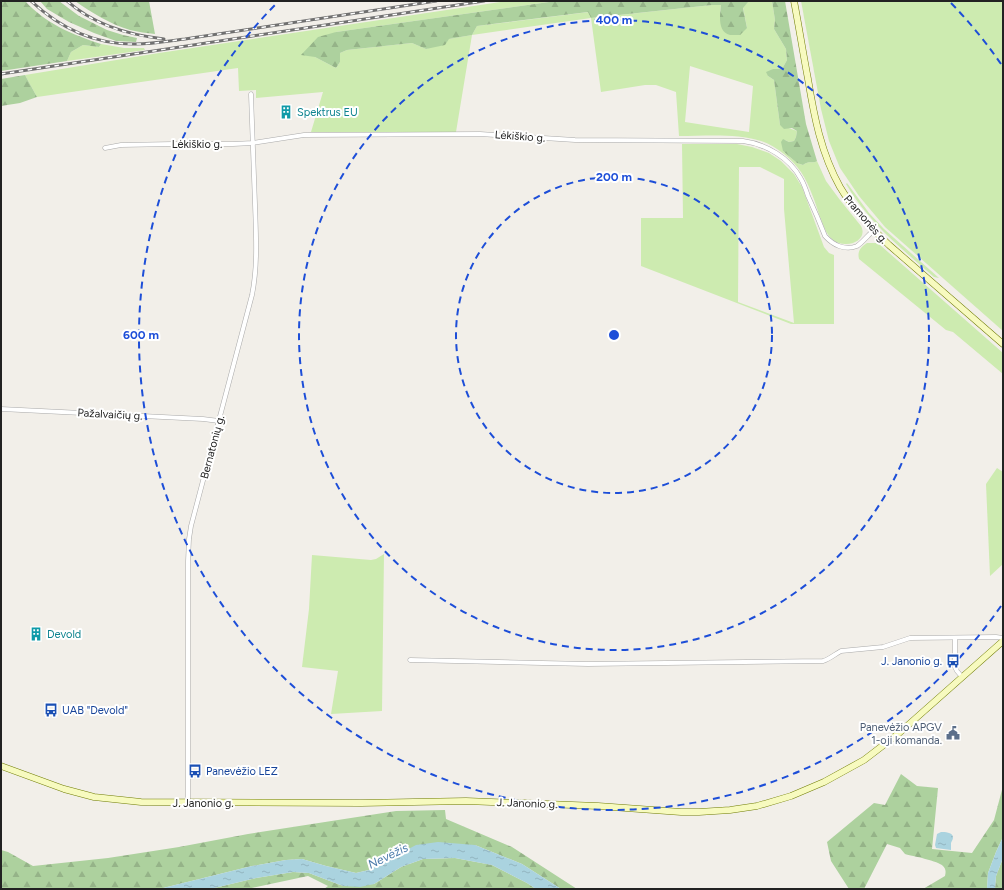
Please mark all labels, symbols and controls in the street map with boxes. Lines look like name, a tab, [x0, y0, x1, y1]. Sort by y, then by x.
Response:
text: 400 m	[596, 13, 632, 27]
building icon: Spektrus EU	[278, 104, 294, 120]
place label: Spektrus EU	[297, 106, 358, 119]
street label: Lėkiškio g.	[494, 128, 546, 145]
street label: Lėkiškio g.	[172, 138, 222, 151]
text: 200 m	[596, 170, 632, 184]
street label: Pramonės g.	[841, 192, 890, 246]
text: 600 m	[123, 328, 159, 342]
centre of rings	[607, 328, 621, 342]
street label: Pažalvaičių g.	[77, 406, 143, 423]
street label: Bernatonių g.	[198, 414, 227, 480]
building icon: Devold	[28, 626, 44, 642]
place label: Devold	[47, 628, 81, 641]
bus stop icon: J. Janonio g.	[945, 653, 961, 669]
place label: J. Janonio g.	[881, 655, 942, 668]
bus stop icon: UAB "Devold"	[43, 702, 59, 718]
place label: UAB "Devold"	[62, 704, 128, 717]
place label: Panevėžio APGV 1-oji komanda.	[860, 721, 942, 747]
public building icon: Panevėžio APGV 1-oji komanda.	[945, 725, 961, 741]
bus stop icon: Panevėžio LEZ	[187, 763, 203, 779]
place label: Panevėžio LEZ	[206, 765, 278, 778]
street label: J. Janonio g.	[496, 796, 558, 811]
street label: J. Janonio g.	[173, 797, 234, 810]
water label: Nevėžis	[366, 840, 411, 872]

